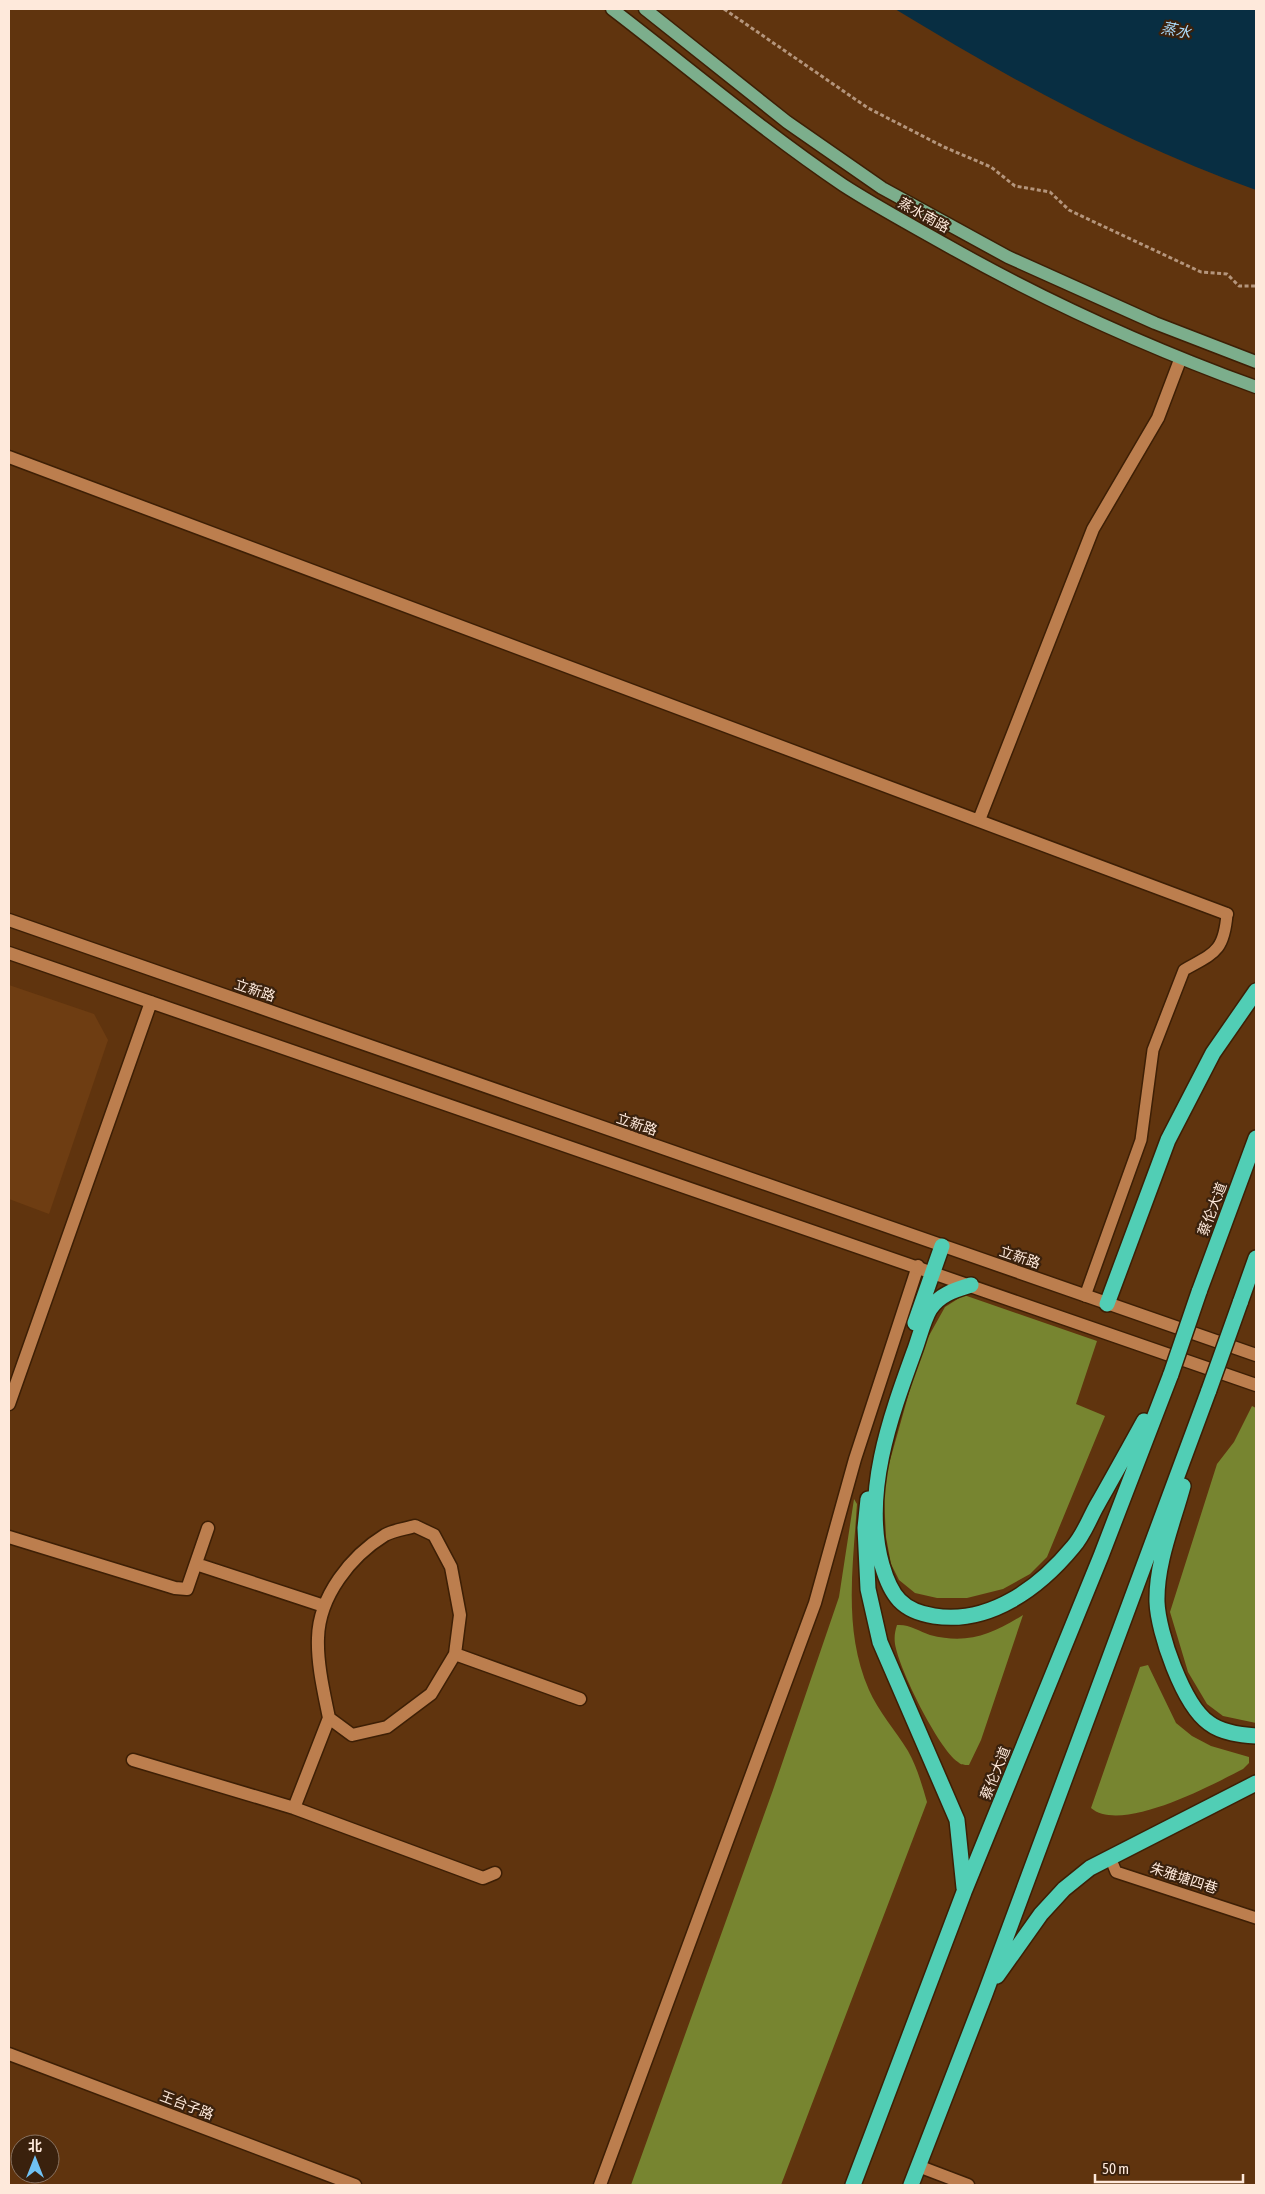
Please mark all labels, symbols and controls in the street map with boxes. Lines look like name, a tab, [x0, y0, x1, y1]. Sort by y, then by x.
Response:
water label: 蒸水	[1160, 19, 1193, 41]
street label: 蒸水南路	[896, 194, 952, 236]
street label: 立新路	[233, 976, 277, 1004]
street label: 立新路	[615, 1110, 659, 1138]
street label: 蔡伦大道	[1194, 1180, 1230, 1238]
street label: 立新路	[998, 1243, 1042, 1271]
street label: 蔡伦大道	[977, 1744, 1013, 1802]
street label: 朱雅塘四巷	[1148, 1860, 1220, 1896]
street label: 王台子路	[158, 2087, 216, 2123]
north arrow	[10, 2134, 60, 2184]
text: 北	[28, 2138, 42, 2154]
scale bar	[1095, 2152, 1242, 2184]
text: 50 m	[1102, 2160, 1129, 2177]

